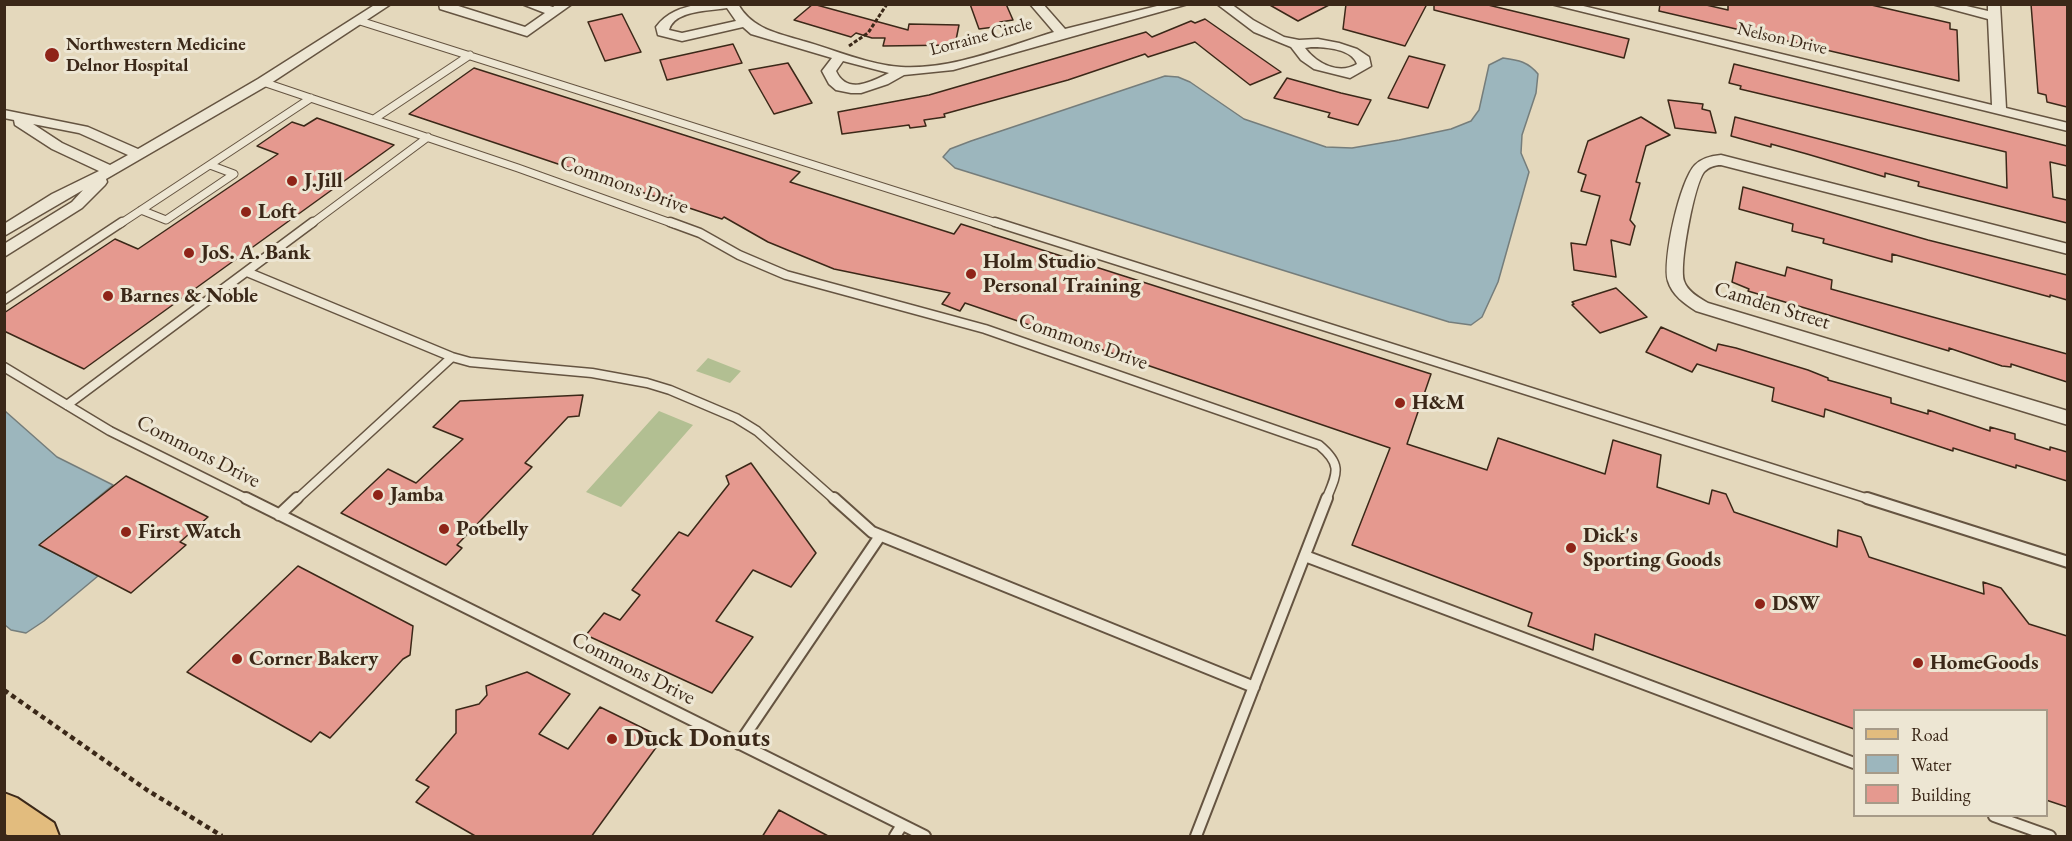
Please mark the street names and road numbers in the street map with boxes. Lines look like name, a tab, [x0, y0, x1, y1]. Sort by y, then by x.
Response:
street label: Lorraine Circle	[927, 13, 1035, 61]
street label: Nelson Drive	[1735, 18, 1829, 60]
street label: Commons Drive	[556, 150, 692, 220]
street label: Camden Street	[1711, 276, 1833, 336]
street label: Commons Drive	[1015, 308, 1151, 376]
street label: Commons Drive	[132, 410, 264, 494]
street label: Commons Drive	[567, 627, 699, 711]

